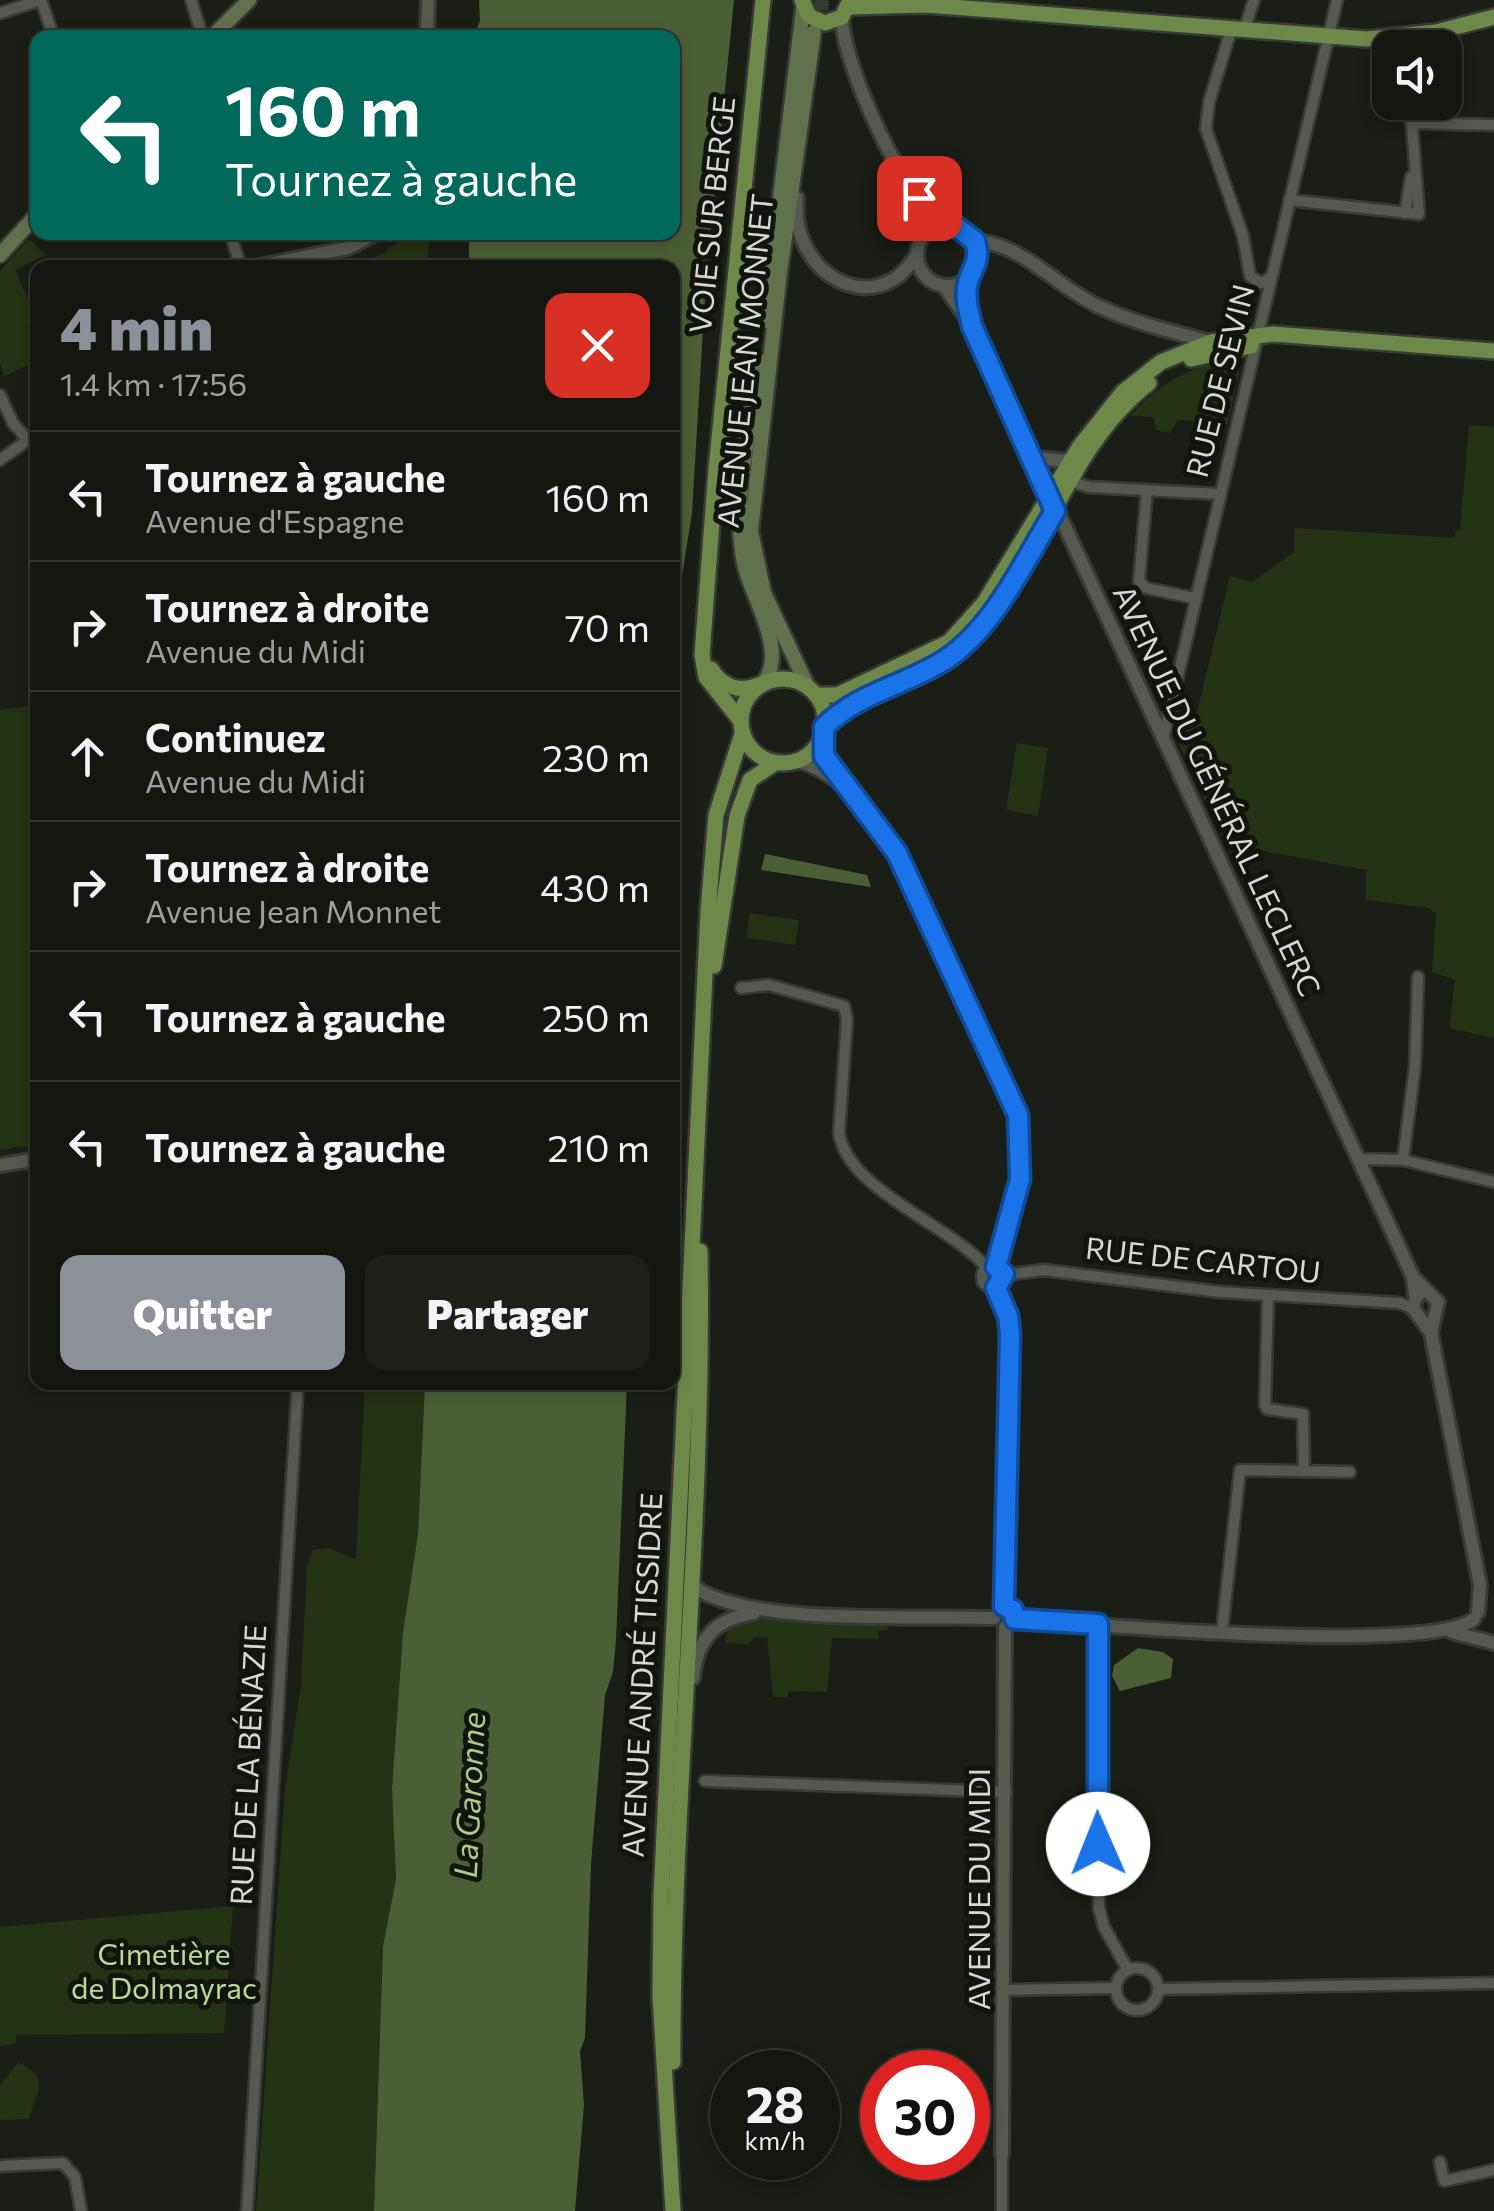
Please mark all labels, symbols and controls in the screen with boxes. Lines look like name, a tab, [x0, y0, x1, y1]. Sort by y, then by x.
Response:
map controls	[1372, 30, 1462, 120]
button: sound	[1372, 30, 1462, 120]
text: 160 m	[225, 65, 421, 150]
icon: left	[60, 70, 190, 200]
street label: VOIE SUR BERGE	[680, 94, 741, 335]
text: Tournez à gauche	[225, 150, 577, 205]
pin	[877, 156, 962, 241]
icon: arrive	[892, 171, 947, 226]
street label: AVENUE JEAN MONNET	[708, 192, 779, 530]
street label: RUE DE SEVIN	[1177, 280, 1260, 481]
text: 4 min	[60, 289, 213, 362]
button: close	[545, 293, 650, 398]
text: 1.4 km · 17:56	[60, 363, 247, 403]
text: Tournez à gauche	[145, 453, 446, 500]
icon: left	[60, 469, 115, 524]
text: 160 m	[545, 473, 650, 520]
text: Avenue d'Espagne	[145, 500, 404, 540]
street label: AVENUE DU GÉNÉRAL LECLERC	[1107, 578, 1330, 1001]
text: Tournez à droite	[145, 583, 429, 630]
icon: right	[60, 599, 115, 654]
text: 70 m	[565, 603, 650, 650]
text: Avenue du Midi	[145, 630, 366, 670]
text: Continuez	[145, 713, 326, 760]
icon: ahead	[60, 729, 115, 784]
text: 230 m	[542, 733, 650, 780]
text: Avenue du Midi	[145, 760, 366, 800]
text: Tournez à droite	[145, 843, 429, 890]
icon: right	[60, 859, 115, 914]
text: 430 m	[540, 863, 650, 910]
text: Avenue Jean Monnet	[145, 890, 441, 930]
icon: left	[60, 989, 115, 1044]
text: Tournez à gauche	[145, 993, 446, 1040]
text: 250 m	[542, 993, 650, 1040]
icon: left	[60, 1119, 115, 1174]
text: Tournez à gauche	[145, 1123, 446, 1170]
text: 210 m	[547, 1123, 650, 1170]
street label: RUE DE CARTOU	[1084, 1228, 1323, 1289]
button: Quitter	[60, 1255, 345, 1370]
button: Partager	[365, 1255, 650, 1370]
street label: AVENUE ANDRÉ TISSIDRE	[612, 1492, 669, 1858]
street label: RUE DE LA BÉNAZIE	[221, 1624, 272, 1906]
water label: La Garonne	[444, 1711, 492, 1879]
street label: AVENUE DU MIDI	[959, 1768, 996, 2010]
position arrow	[1046, 1792, 1150, 1896]
park label: Cimetière de Dolmayrac	[71, 1934, 257, 2005]
speed limit sign: 30	[860, 2050, 990, 2180]
text: 28	[745, 2072, 805, 2133]
text: km/h	[745, 2125, 805, 2155]

